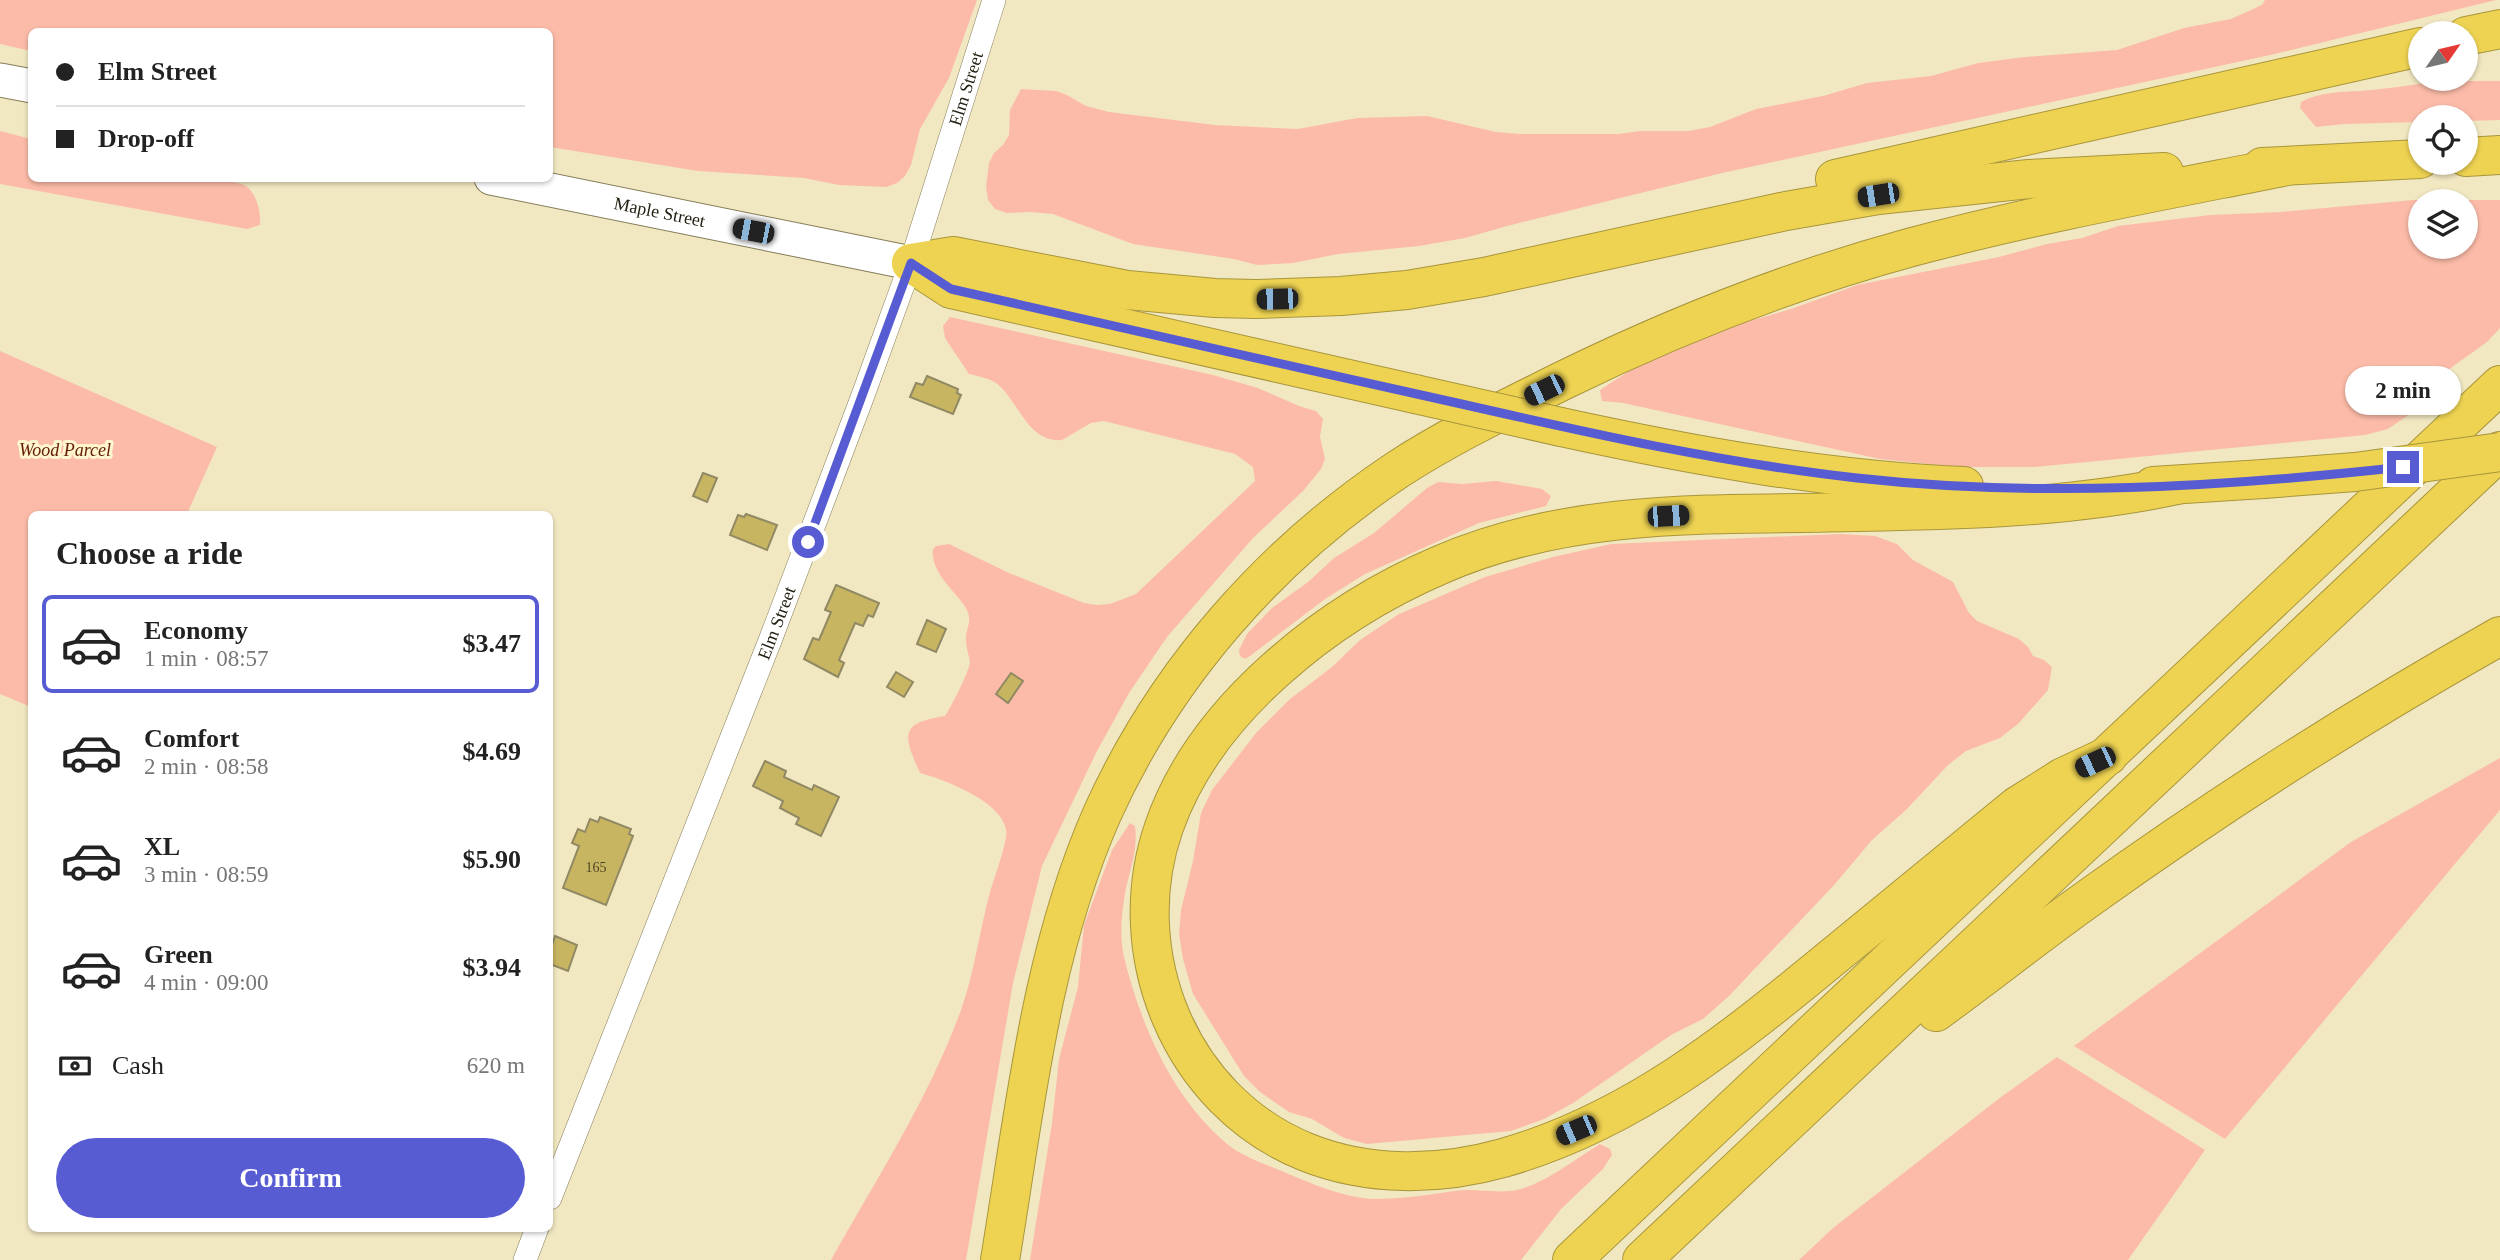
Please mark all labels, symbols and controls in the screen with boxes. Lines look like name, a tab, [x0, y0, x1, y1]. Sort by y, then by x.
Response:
north arrow	[2408, 21, 2478, 91]
map controls	[2408, 21, 2478, 259]
street label: Elm Street	[945, 49, 987, 128]
text: Elm Street	[98, 57, 217, 86]
button: locate	[2408, 105, 2478, 175]
text: Drop-off	[98, 124, 194, 153]
car	[1856, 181, 1901, 209]
button: layers	[2408, 189, 2478, 259]
street label: Maple Street	[612, 193, 707, 231]
car	[731, 217, 776, 245]
car	[1256, 288, 1299, 310]
callout: 2 min	[2345, 365, 2461, 414]
car	[1521, 371, 1568, 409]
text: 2 min	[2375, 378, 2431, 403]
park label: Wood Parcel	[19, 440, 111, 460]
route end	[2387, 451, 2419, 483]
car	[1647, 504, 1690, 528]
route start	[792, 526, 824, 558]
text: Choose a ride	[56, 535, 243, 571]
street label: Elm Street	[754, 584, 800, 662]
icon: car	[60, 613, 123, 676]
text: Economy	[144, 616, 248, 645]
text: $3.47	[463, 629, 521, 658]
text: 1 min · 08:57	[144, 646, 269, 671]
icon: car	[60, 721, 123, 784]
text: Comfort	[144, 724, 239, 753]
text: $4.69	[463, 737, 521, 766]
car	[2072, 744, 2119, 780]
text: 2 min · 08:58	[144, 754, 269, 779]
icon: car	[60, 829, 123, 892]
text: XL	[144, 832, 180, 861]
text: $5.90	[463, 845, 521, 874]
house number: 165	[586, 860, 607, 875]
text: 3 min · 08:59	[144, 862, 269, 887]
icon: car	[60, 937, 123, 1000]
text: Green	[144, 940, 213, 969]
text: $3.94	[463, 953, 521, 982]
text: 4 min · 09:00	[144, 970, 269, 995]
icon: cash	[56, 1047, 94, 1085]
text: Cash	[112, 1051, 164, 1080]
text: 620 m	[467, 1053, 525, 1078]
car	[1553, 1112, 1600, 1148]
button: Confirm	[56, 1138, 525, 1218]

